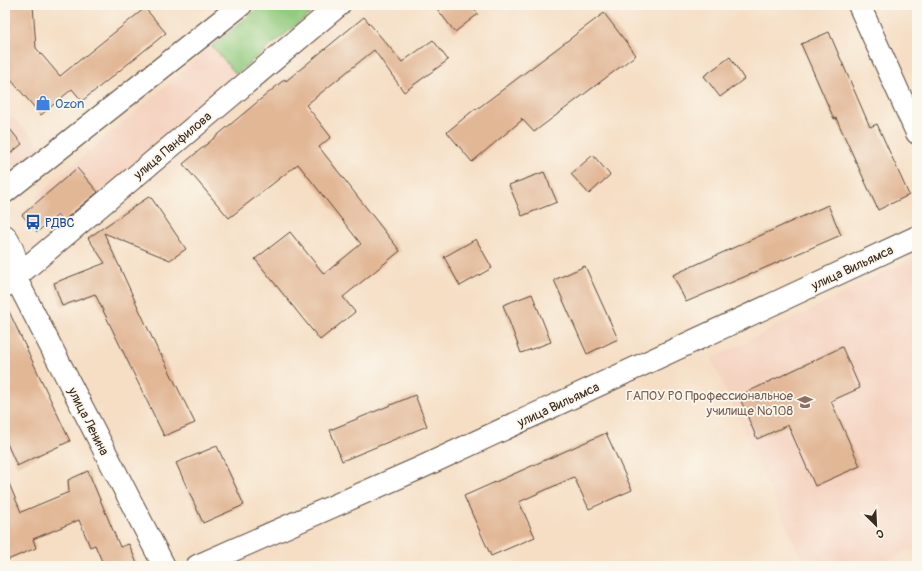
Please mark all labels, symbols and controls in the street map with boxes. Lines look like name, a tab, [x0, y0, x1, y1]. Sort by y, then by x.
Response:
shop icon: Ozon	[34, 94, 52, 112]
place label: Ozon	[55, 96, 84, 112]
street label: улица Панфилова	[130, 109, 215, 184]
bus stop icon: РДВС	[24, 213, 42, 231]
place label: РДВС	[45, 215, 75, 231]
street label: улица Вильямса	[808, 242, 896, 294]
street label: улица Вильямса	[514, 379, 602, 431]
street label: улица Ленина	[64, 384, 112, 458]
place label: ГАПОУ РО Профессиональное училище №108	[626, 388, 794, 419]
school or university icon: ГАПОУ РО Профессиональное училище №108	[796, 393, 814, 411]
north arrow	[856, 505, 896, 545]
text: С	[874, 526, 886, 541]

